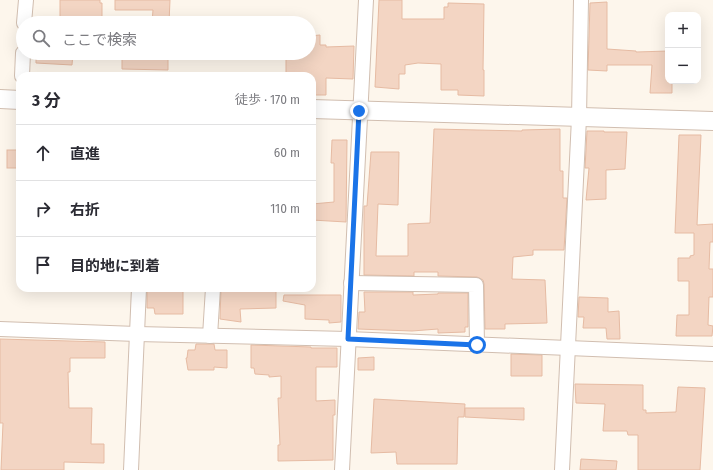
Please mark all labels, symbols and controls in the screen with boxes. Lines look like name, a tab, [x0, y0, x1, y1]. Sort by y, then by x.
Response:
map controls	[665, 12, 701, 84]
button: +	[665, 12, 701, 48]
search box	[16, 16, 316, 60]
icon: search	[30, 27, 52, 49]
text: ここで検索	[62, 31, 137, 49]
button: −	[665, 48, 701, 84]
text: 3 分	[32, 90, 61, 111]
text: 徒歩 · 170 m	[235, 92, 300, 107]
route end	[350, 102, 368, 120]
icon: ahead	[32, 142, 54, 164]
text: 直進	[70, 145, 100, 163]
text: 60 m	[274, 145, 300, 160]
icon: right	[32, 198, 54, 220]
text: 右折	[70, 201, 100, 219]
text: 110 m	[270, 201, 300, 216]
icon: arrive	[32, 254, 54, 276]
text: 目的地に到着	[70, 257, 160, 275]
route start	[468, 336, 486, 354]

